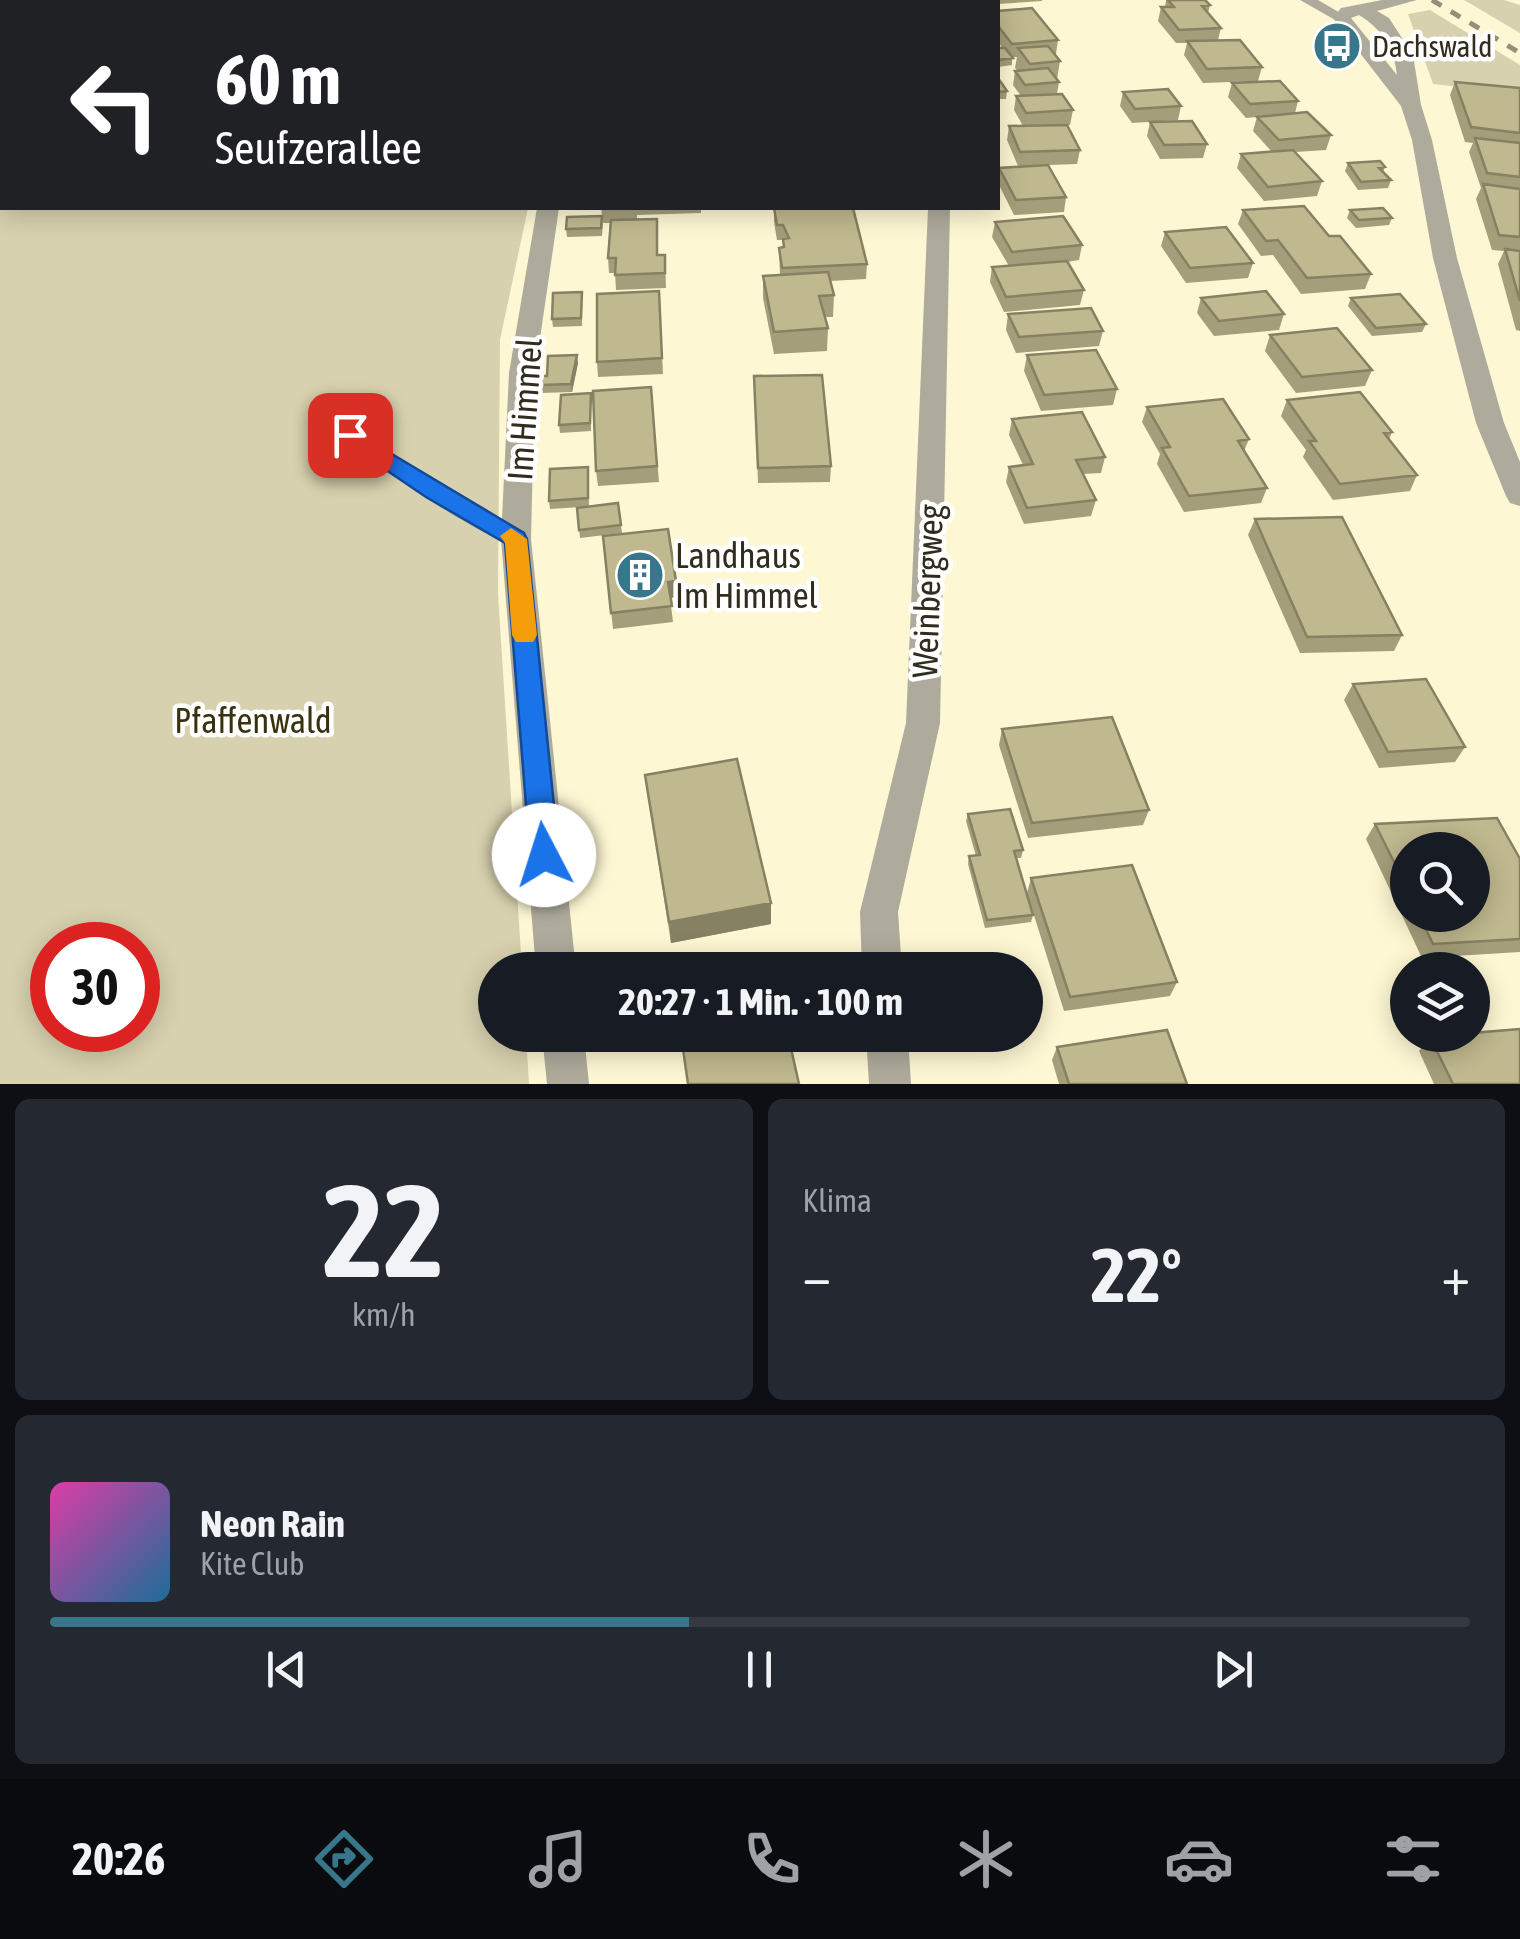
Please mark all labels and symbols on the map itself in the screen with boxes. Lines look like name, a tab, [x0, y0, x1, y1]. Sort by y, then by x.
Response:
bus stop icon: Dachswald	[1311, 20, 1363, 72]
place label: Dachswald	[1372, 29, 1492, 63]
street label: Im Himmel	[499, 336, 549, 482]
pin	[308, 393, 393, 478]
street label: Weinbergweg	[904, 504, 950, 678]
place label: Landhaus Im Himmel	[675, 535, 818, 615]
building icon: Landhaus Im Himmel	[614, 549, 666, 601]
park label: Pfaffenwald	[174, 700, 332, 740]
position arrow	[492, 803, 596, 907]
speed limit sign: 30	[30, 922, 160, 1052]

